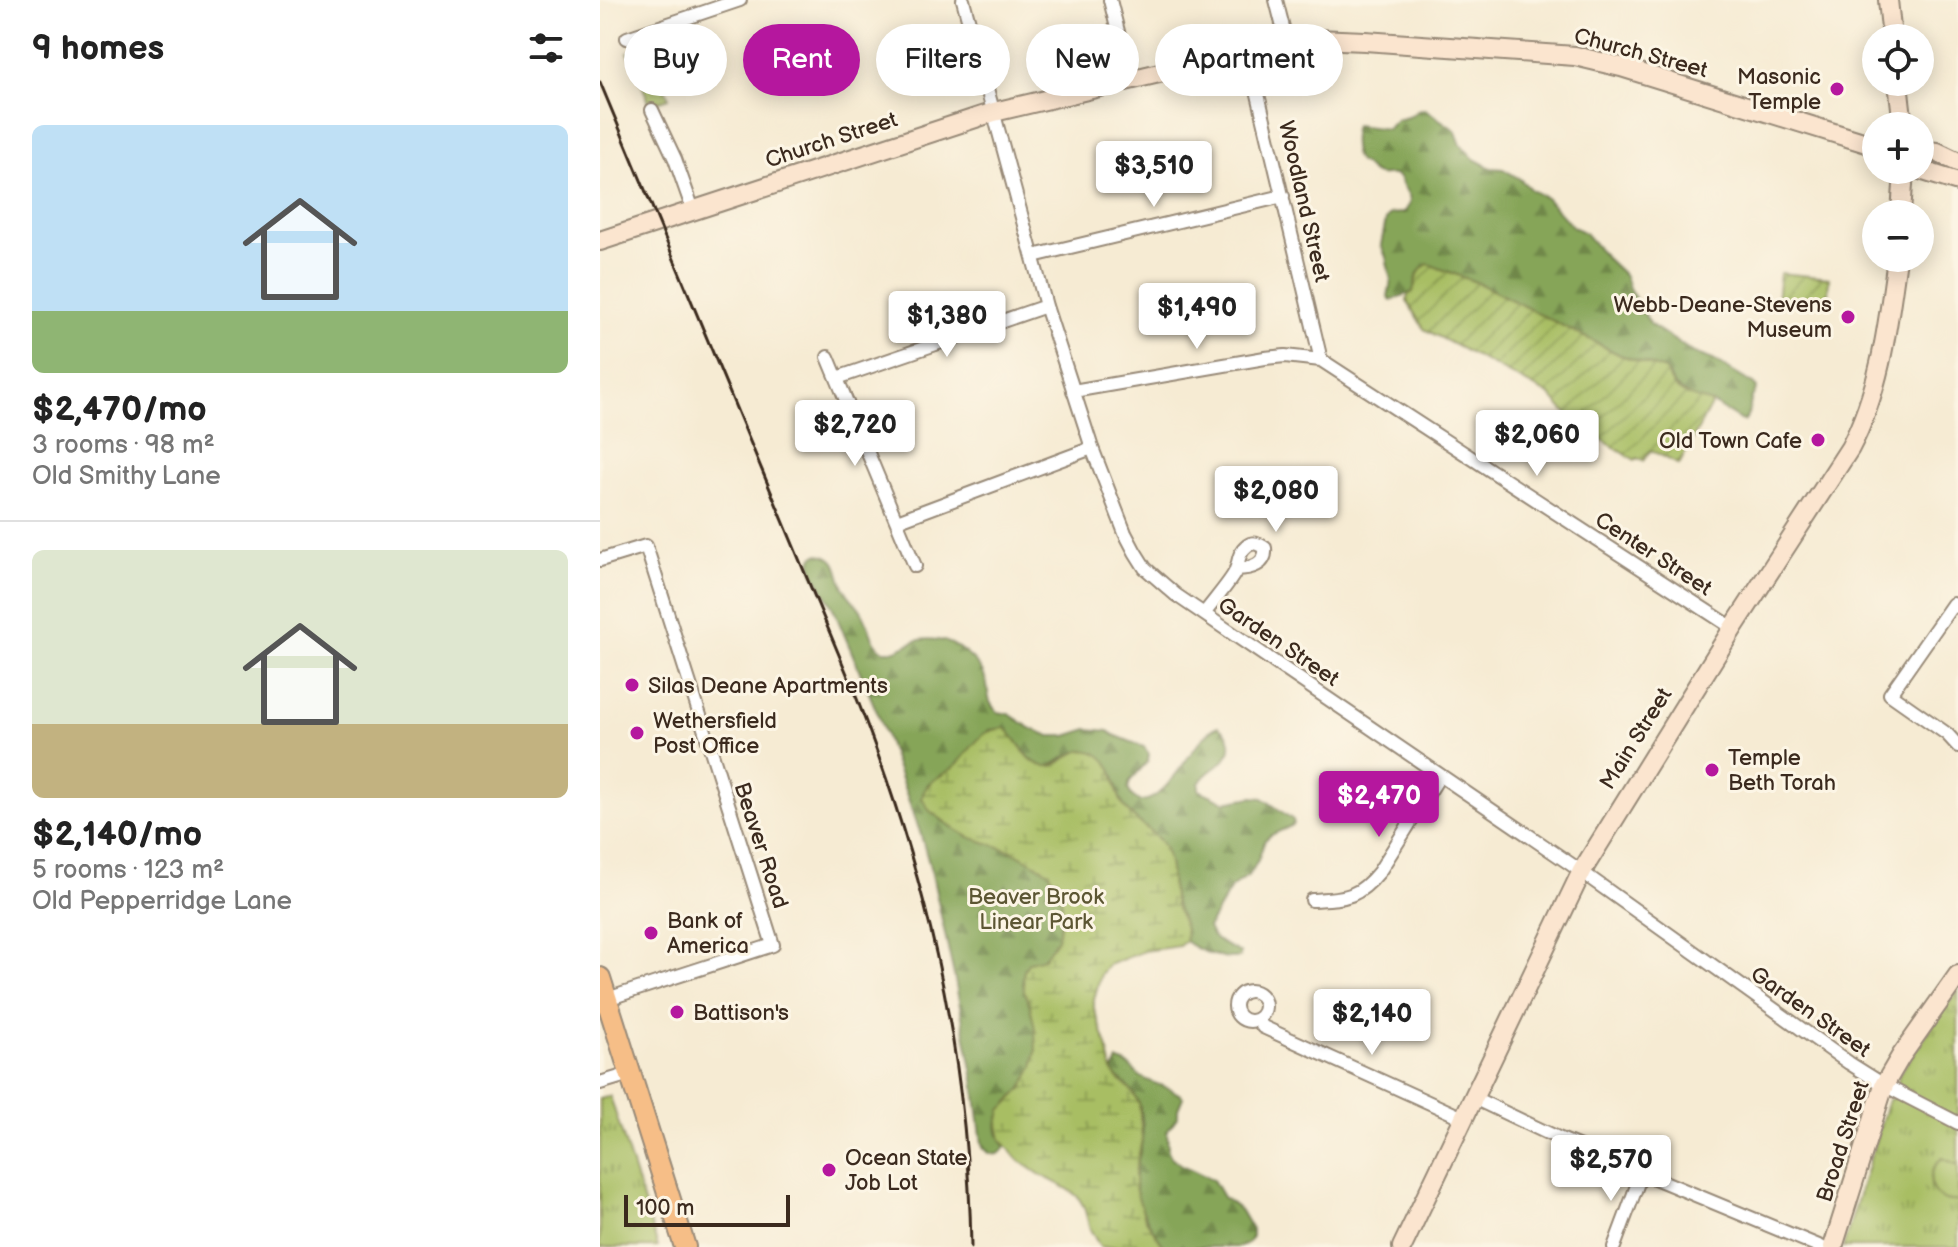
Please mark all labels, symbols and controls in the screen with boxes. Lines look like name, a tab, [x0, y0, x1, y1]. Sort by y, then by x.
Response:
street label: Church Street	[1571, 23, 1711, 84]
chip: Buy	[624, 24, 727, 96]
chip: Rent	[743, 24, 860, 96]
chip: Filters	[876, 24, 1010, 96]
chip: New	[1026, 24, 1139, 96]
chip: Apartment	[1155, 24, 1343, 96]
map controls	[1862, 24, 1934, 272]
button: locate	[1862, 24, 1934, 96]
icon: filters	[524, 26, 568, 70]
text: 9 homes	[32, 28, 164, 69]
place label: Masonic Temple	[1737, 64, 1821, 116]
marker: Masonic Temple	[1828, 80, 1846, 98]
street label: Church Street	[762, 106, 901, 174]
button: +	[1862, 112, 1934, 184]
street label: Woodland Street	[1272, 118, 1335, 285]
pin: $3,510	[1089, 141, 1219, 209]
text: $3,510	[1114, 151, 1194, 182]
icon: home	[228, 177, 372, 321]
button: −	[1862, 200, 1934, 272]
pin: $1,490	[1132, 283, 1262, 351]
pin: $1,380	[882, 291, 1012, 359]
place label: Webb-Deane-Stevens Museum	[1614, 292, 1832, 344]
text: $1,490	[1157, 293, 1237, 324]
text: $1,380	[907, 301, 987, 332]
marker: Webb-Deane-Stevens Museum	[1839, 308, 1857, 326]
text: $2,470/mo	[32, 389, 207, 430]
pin: $2,720	[790, 400, 920, 468]
text: $2,720	[813, 410, 897, 441]
pin: $2,060	[1472, 410, 1602, 478]
text: $2,060	[1494, 420, 1580, 451]
place label: Old Town Cafe	[1659, 428, 1802, 455]
text: 3 rooms · 98 m²	[32, 430, 215, 461]
marker: Old Town Cafe	[1809, 431, 1827, 449]
text: Old Smithy Lane	[32, 461, 221, 492]
pin: $2,080	[1211, 466, 1341, 534]
text: $2,080	[1233, 476, 1319, 507]
street label: Center Street	[1590, 506, 1717, 602]
street label: Garden Street	[1212, 592, 1344, 693]
icon: home	[228, 602, 372, 746]
place label: Silas Deane Apartments	[648, 673, 888, 700]
marker: Silas Deane Apartments	[623, 676, 641, 694]
street label: Main Street	[1594, 683, 1678, 795]
place label: Wethersfield Post Office	[653, 708, 777, 760]
marker: Wethersfield Post Office	[628, 724, 646, 742]
place label: Temple Beth Torah	[1728, 745, 1836, 797]
marker: Temple Beth Torah	[1703, 761, 1721, 779]
pin: $2,470	[1314, 771, 1444, 839]
street label: Beaver Road	[727, 779, 794, 912]
text: $2,470	[1337, 781, 1421, 812]
text: $2,140/mo	[32, 814, 202, 855]
text: 5 rooms · 123 m²	[32, 855, 224, 886]
park label: Beaver Brook Linear Park	[968, 884, 1104, 936]
text: Old Pepperridge Lane	[32, 886, 292, 917]
place label: Bank of America	[667, 908, 749, 960]
marker: Bank of America	[642, 924, 660, 942]
street label: Garden Street	[1745, 961, 1876, 1064]
pin: $2,140	[1307, 989, 1437, 1057]
text: $2,140	[1332, 999, 1412, 1030]
place label: Battison's	[693, 1000, 789, 1027]
marker: Battison's	[668, 1003, 686, 1021]
street label: Broad Street	[1811, 1077, 1876, 1206]
pin: $2,570	[1546, 1135, 1676, 1203]
place label: Ocean State Job Lot	[845, 1145, 968, 1197]
text: $2,570	[1569, 1145, 1653, 1176]
marker: Ocean State Job Lot	[820, 1161, 838, 1179]
scale bar	[624, 1191, 790, 1227]
text: 100 m	[636, 1195, 695, 1222]

